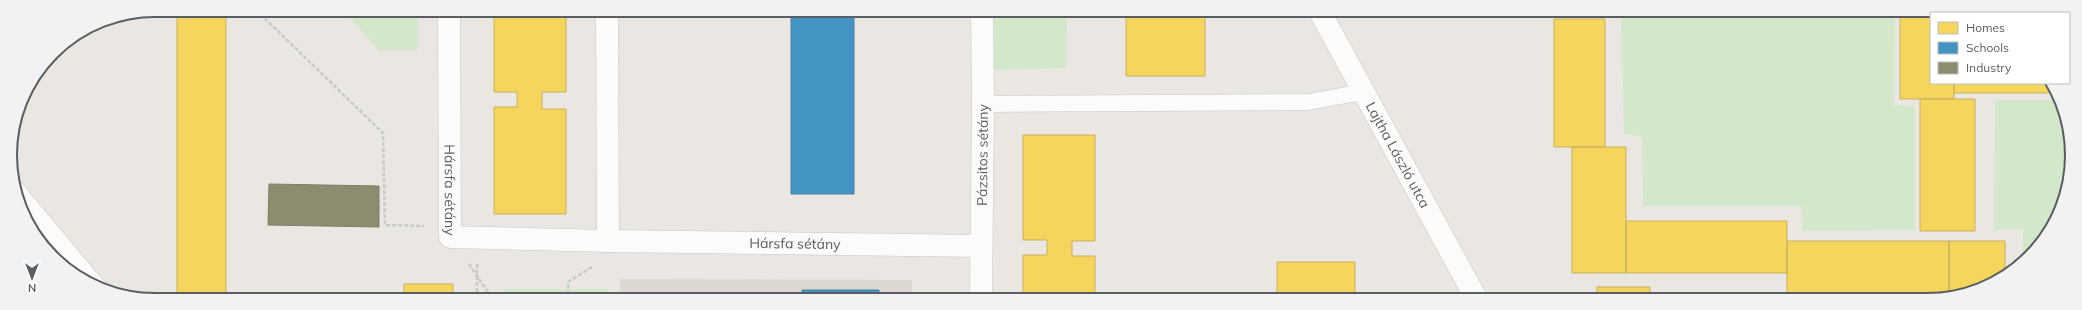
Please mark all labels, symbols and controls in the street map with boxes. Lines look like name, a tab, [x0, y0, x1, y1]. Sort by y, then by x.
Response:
legend	[1930, 12, 2070, 84]
text: Homes	[1966, 20, 2005, 35]
text: Schools	[1966, 40, 2009, 55]
text: Industry	[1966, 60, 2012, 75]
street label: Lajtha László utca	[1362, 99, 1434, 211]
street label: Pázsitos sétány	[973, 103, 992, 206]
street label: Hársfa sétány	[441, 144, 459, 236]
street label: Hársfa sétány	[749, 234, 841, 253]
north arrow	[12, 258, 52, 298]
text: N	[28, 281, 36, 295]

